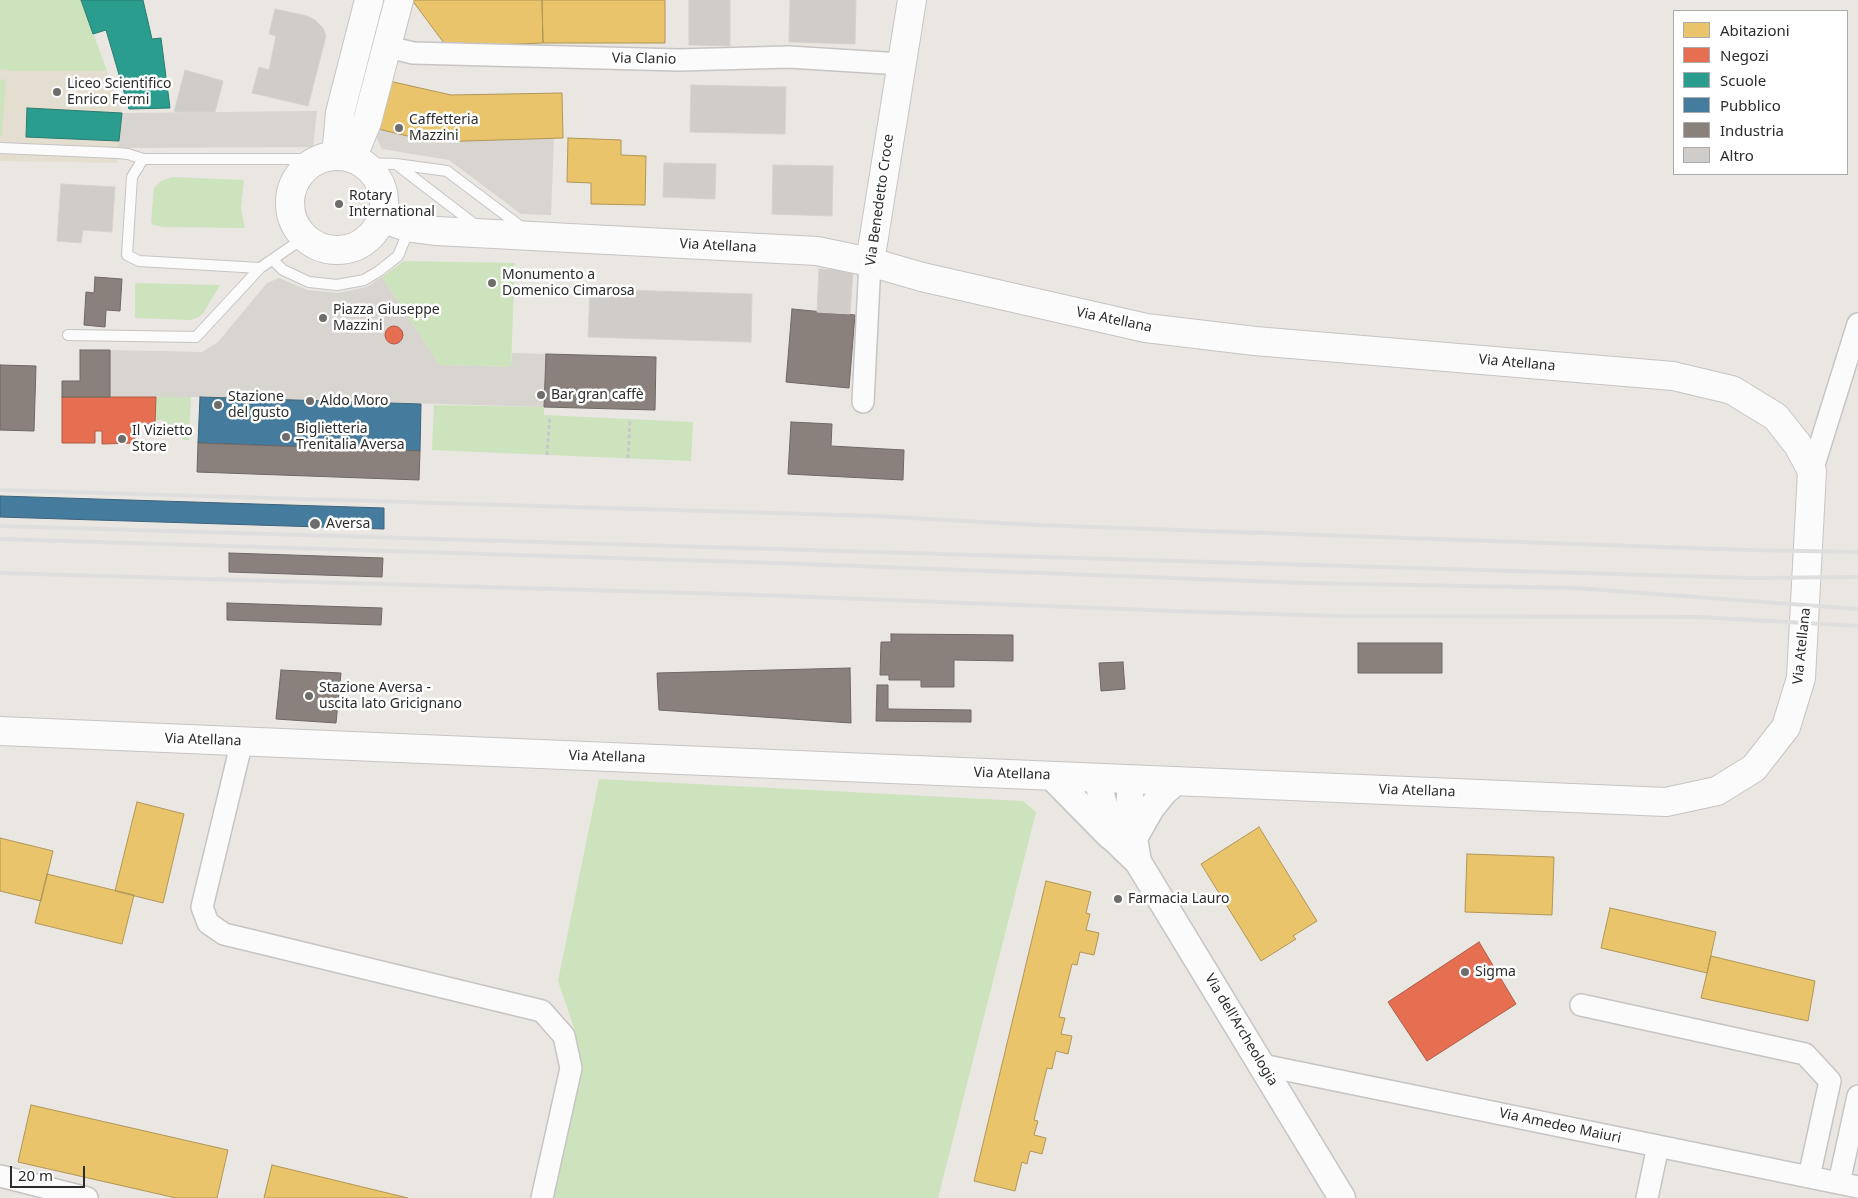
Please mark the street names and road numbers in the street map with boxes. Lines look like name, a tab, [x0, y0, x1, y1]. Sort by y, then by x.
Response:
street label: Via Clanio	[612, 50, 676, 68]
street label: Via Benedetto Croce	[862, 133, 898, 267]
street label: Via Atellana	[679, 236, 757, 256]
street label: Via Atellana	[1075, 304, 1153, 336]
street label: Via Atellana	[1478, 351, 1556, 375]
street label: Via Atellana	[1790, 607, 1814, 685]
street label: Via Atellana	[164, 730, 242, 750]
street label: Via Atellana	[568, 747, 646, 767]
street label: Via Atellana	[973, 764, 1051, 784]
street label: Via Atellana	[1378, 781, 1456, 801]
street label: Via dell'Archeologia	[1201, 971, 1281, 1089]
street label: Via Amedeo Maiuri	[1497, 1105, 1623, 1147]

